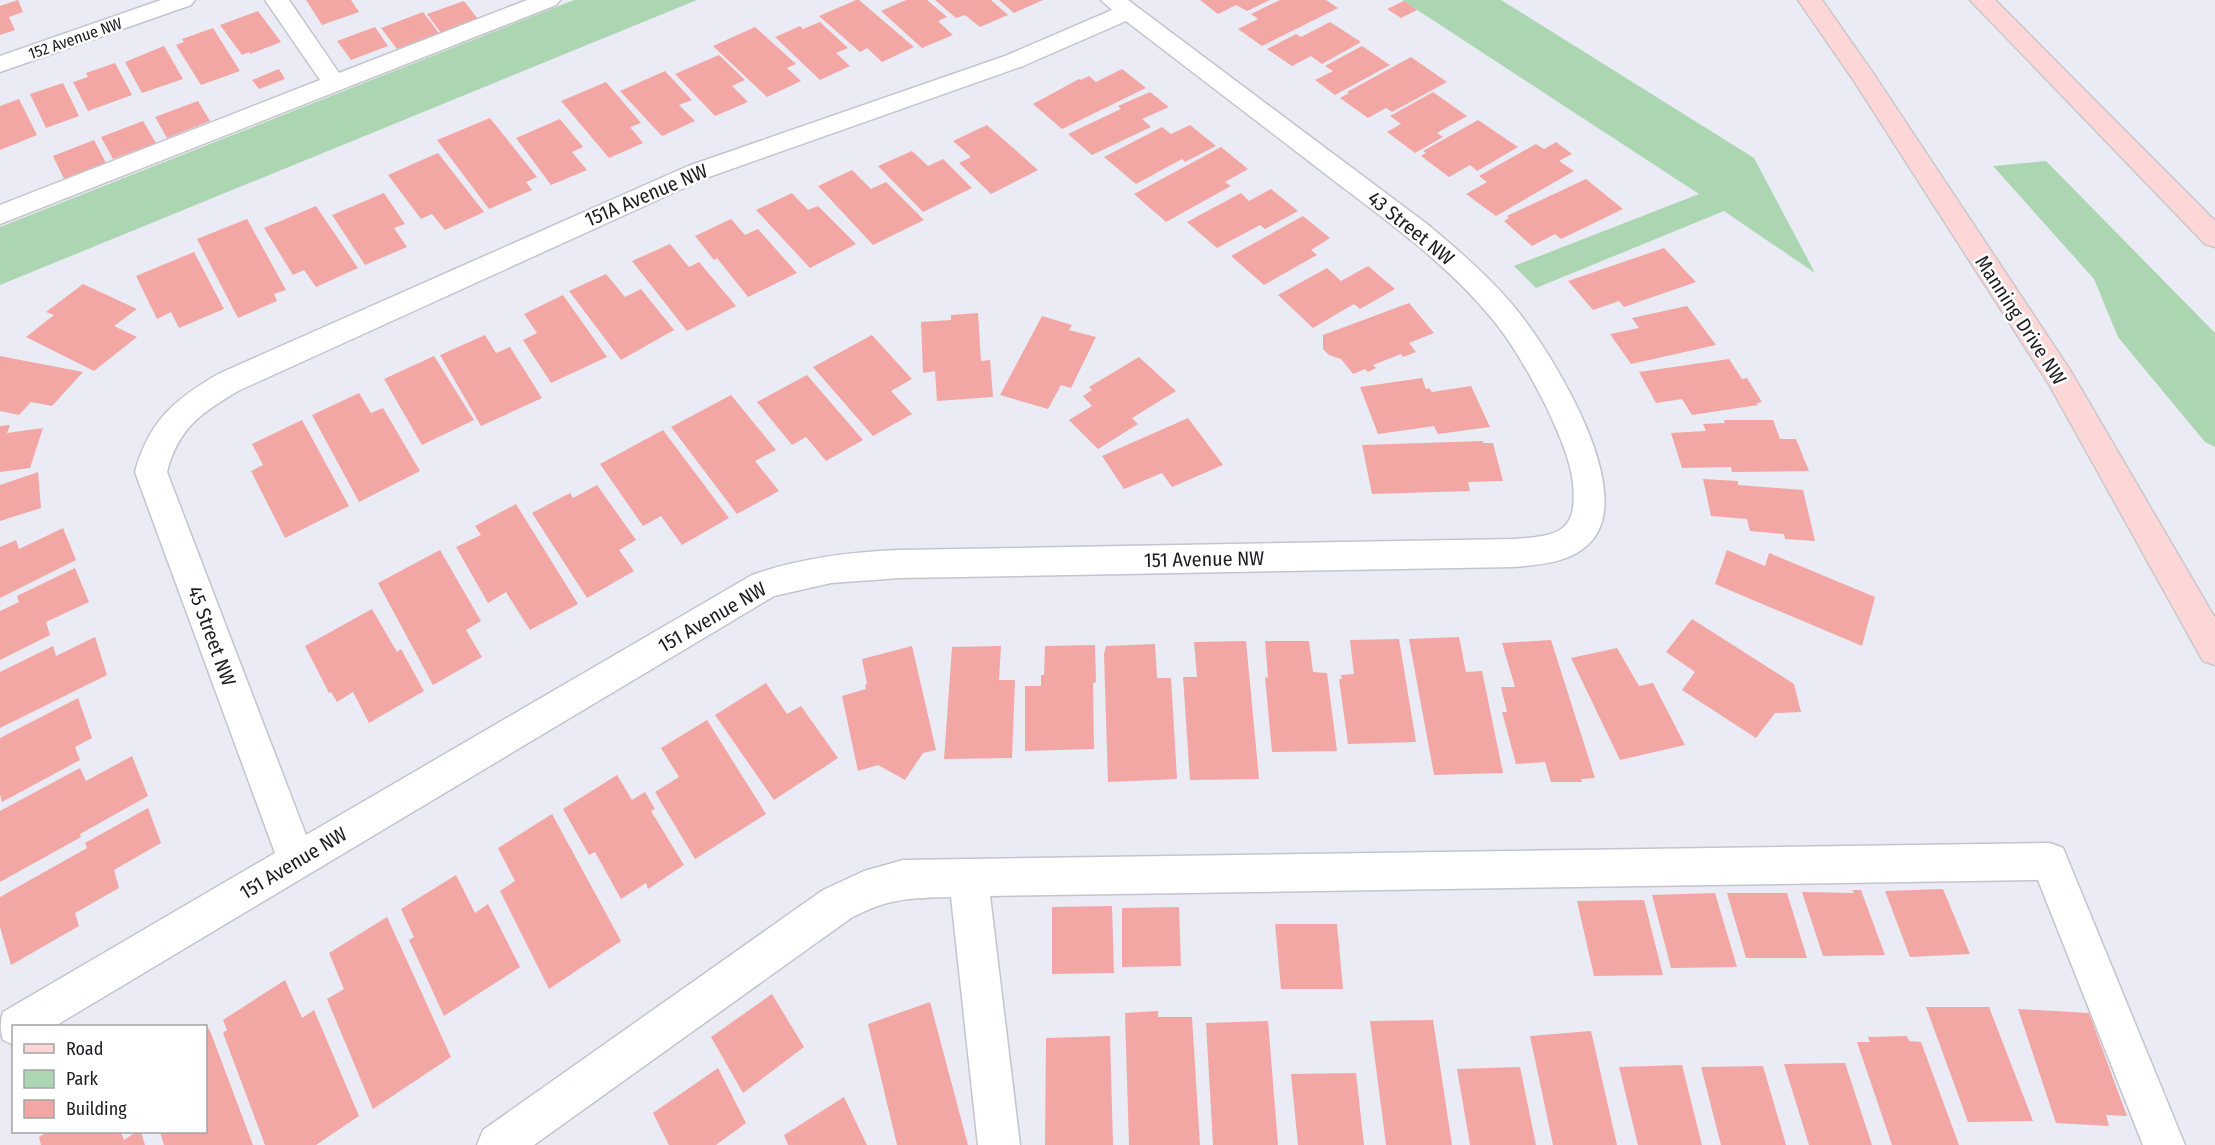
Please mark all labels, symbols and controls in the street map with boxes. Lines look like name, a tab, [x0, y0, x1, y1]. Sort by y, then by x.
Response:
street label: 152 Avenue NW	[26, 14, 124, 63]
street label: 151A Avenue NW	[581, 158, 711, 232]
street label: 43 Street NW	[1363, 186, 1459, 270]
street label: Manning Drive NW	[1970, 251, 2072, 389]
street label: 151 Avenue NW	[1144, 546, 1264, 572]
street label: 151 Avenue NW	[654, 576, 770, 657]
street label: 45 Street NW	[183, 583, 241, 689]
street label: 151 Avenue NW	[235, 822, 351, 904]
legend	[12, 1025, 207, 1133]
text: Road	[66, 1038, 103, 1060]
text: Park	[66, 1068, 99, 1090]
text: Building	[66, 1098, 127, 1120]

